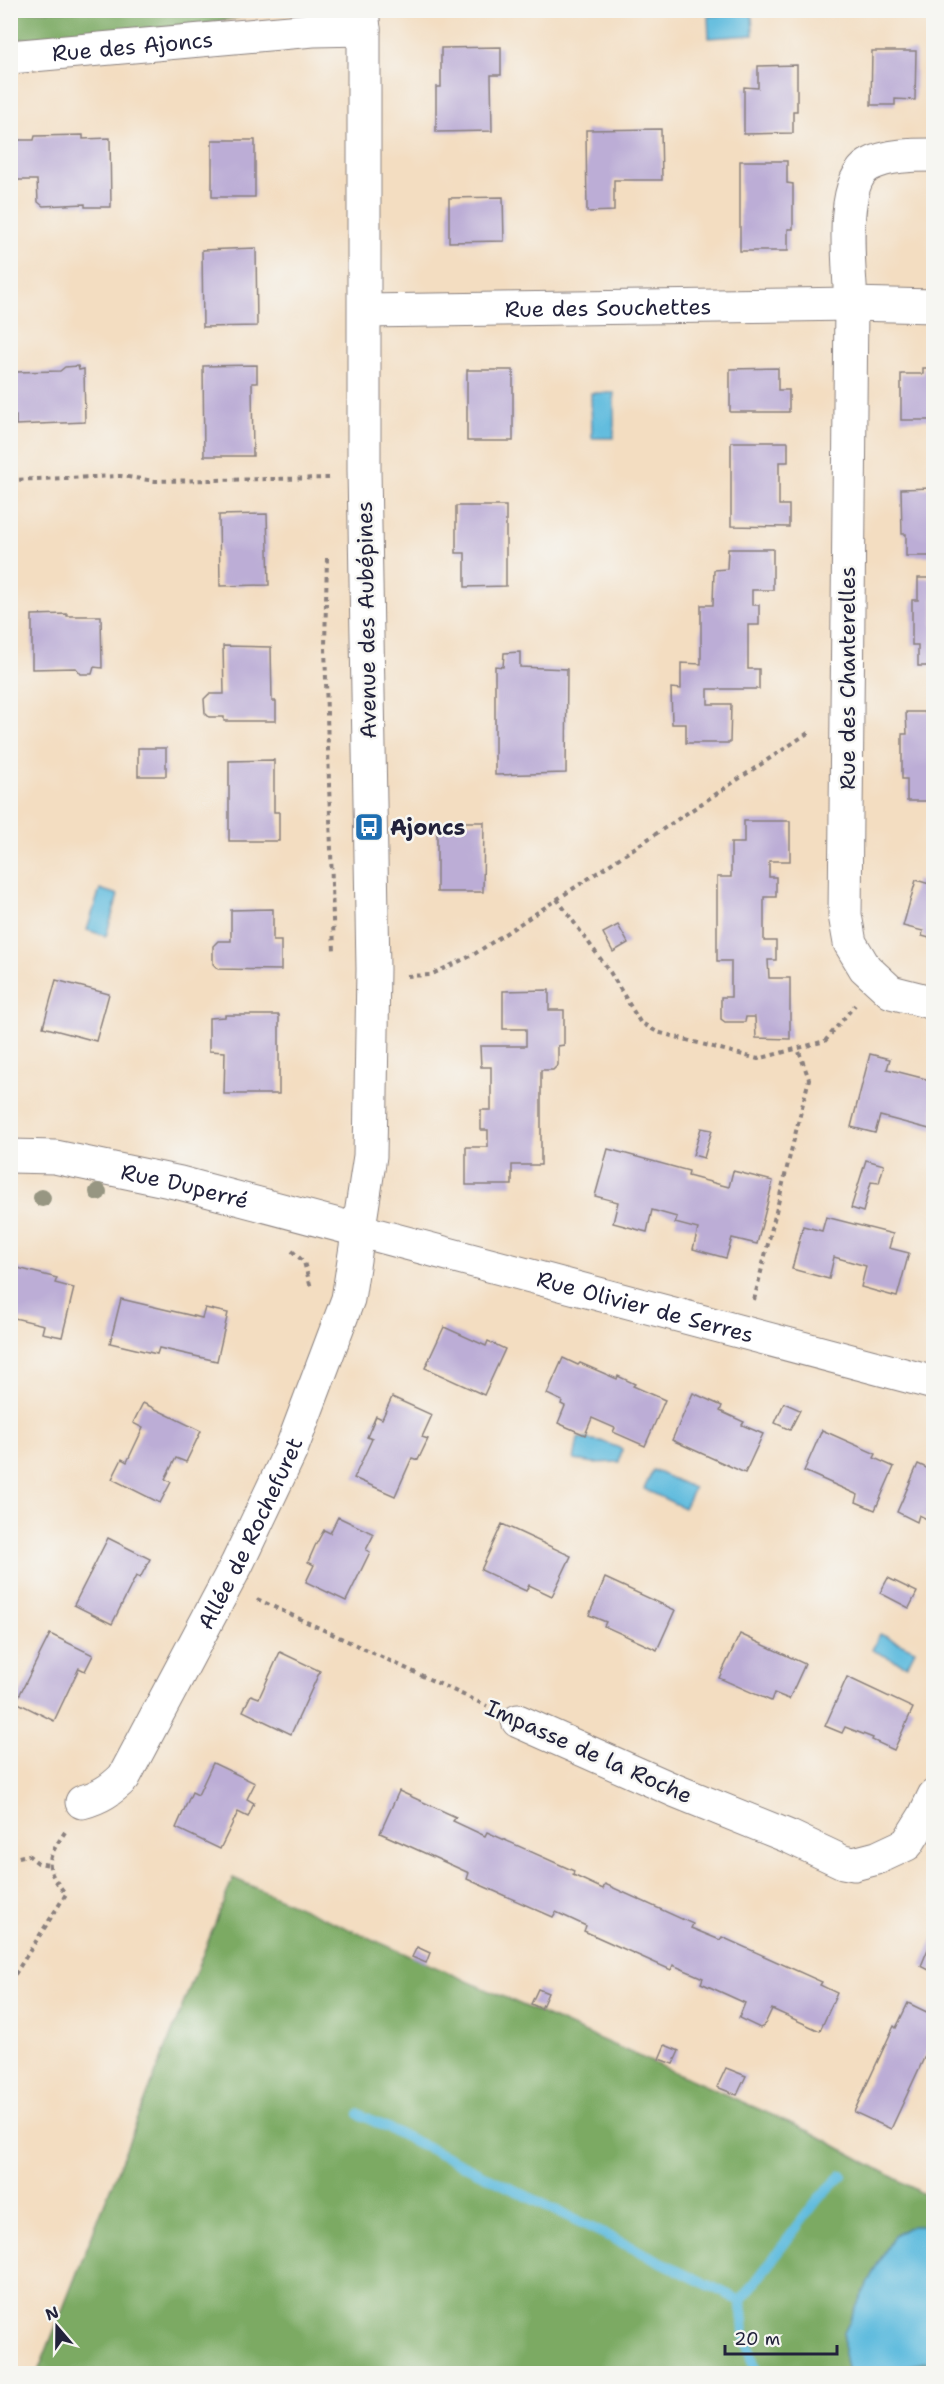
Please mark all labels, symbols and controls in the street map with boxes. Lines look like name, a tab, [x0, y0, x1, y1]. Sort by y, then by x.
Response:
street label: Rue des Ajoncs	[51, 25, 214, 68]
street label: Rue des Souchettes	[504, 292, 712, 324]
street label: Avenue des Aubépines	[350, 501, 383, 739]
street label: Rue des Chanterelles	[833, 566, 862, 790]
bus stop icon: Ajoncs	[353, 811, 385, 843]
place label: Ajoncs	[390, 813, 465, 842]
street label: Rue Duperré	[118, 1157, 252, 1216]
street label: Rue Olivier de Serres	[534, 1264, 757, 1349]
street label: Allée de Rochefuret	[191, 1433, 309, 1634]
street label: Impasse de la Roche	[481, 1693, 697, 1810]
north arrow	[27, 2297, 87, 2357]
text: N	[42, 2301, 62, 2325]
scale bar	[725, 2318, 838, 2356]
text: 20 m	[734, 2327, 780, 2351]

